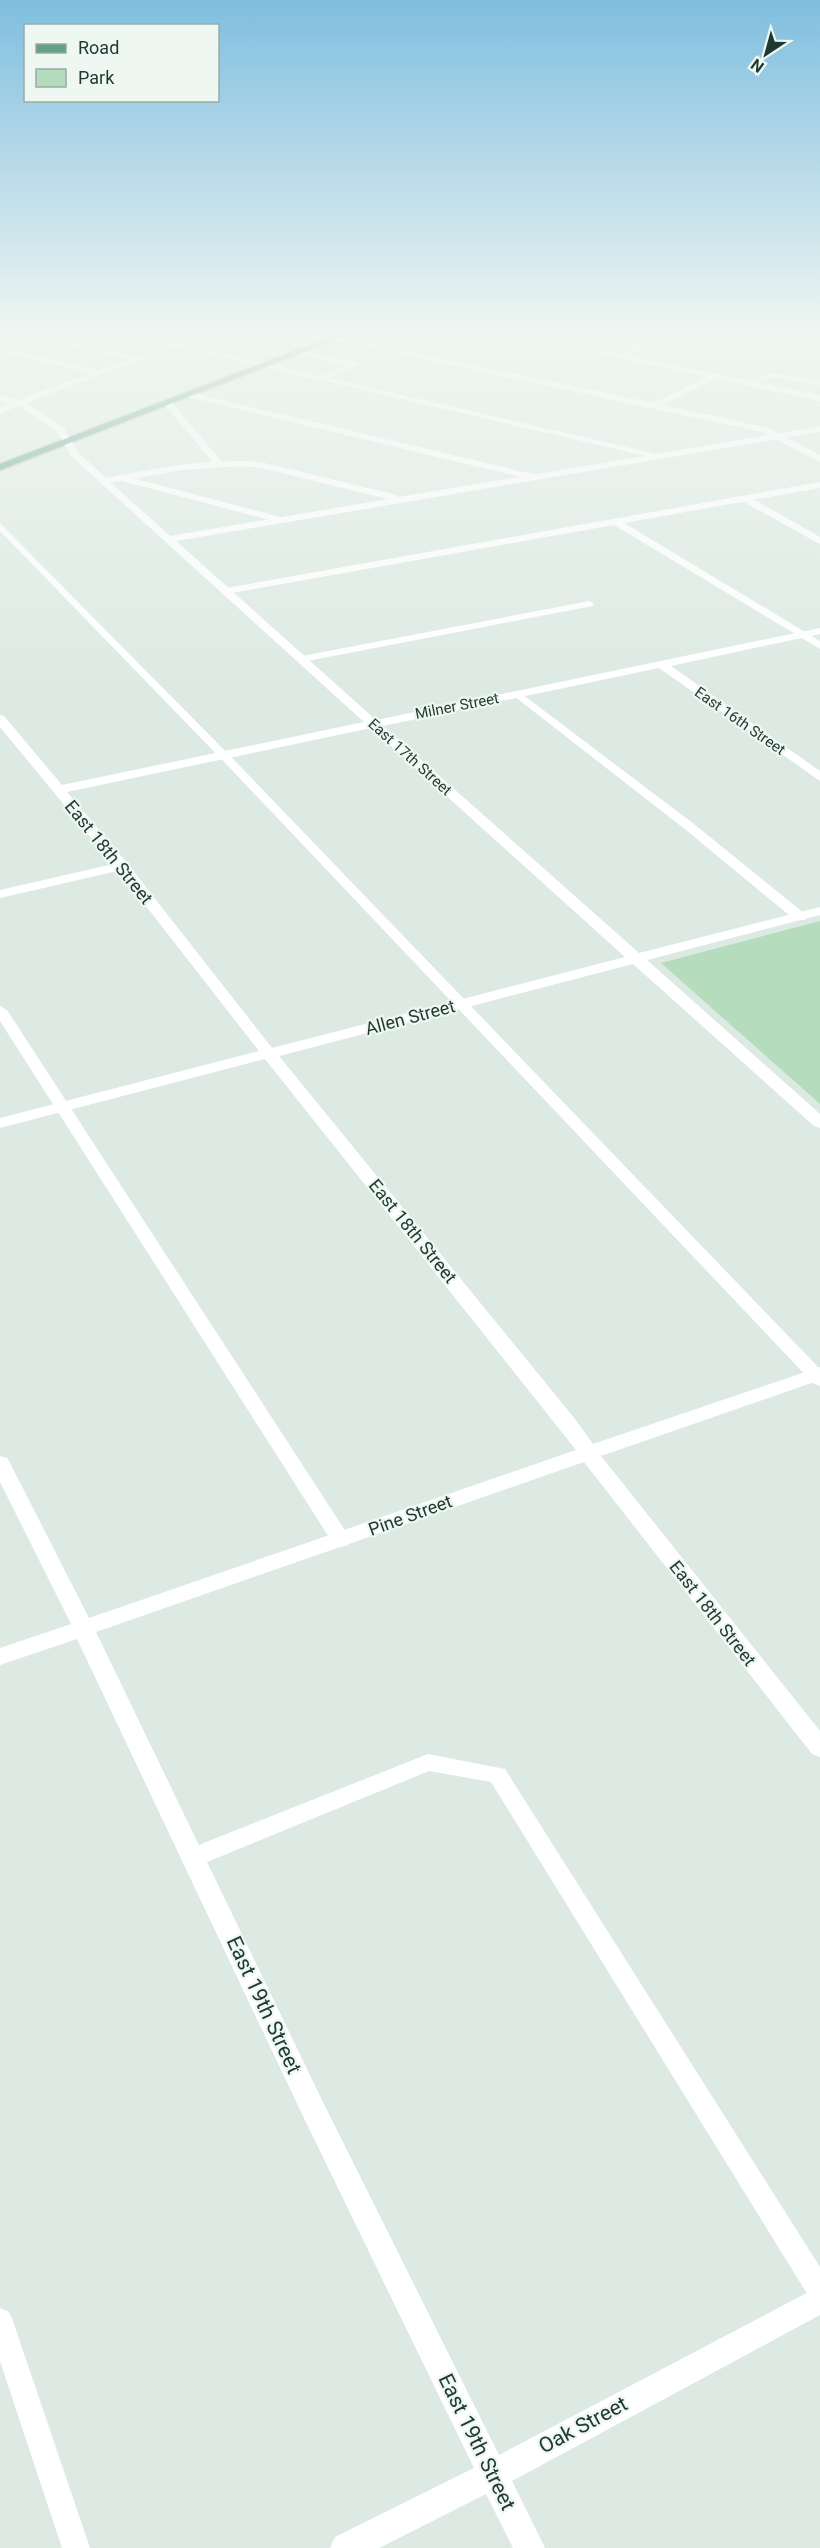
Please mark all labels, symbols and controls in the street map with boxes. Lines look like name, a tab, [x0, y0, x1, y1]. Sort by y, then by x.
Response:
legend	[24, 24, 219, 102]
north arrow	[736, 24, 796, 84]
text: Road	[78, 37, 119, 58]
text: N	[747, 55, 768, 77]
text: Park	[78, 67, 115, 88]
street label: East 16th Street	[691, 683, 789, 759]
street label: Milner Street	[414, 689, 501, 723]
street label: East 17th Street	[364, 715, 456, 799]
street label: East 18th Street	[61, 796, 157, 908]
street label: Allen Street	[363, 995, 457, 1039]
street label: East 18th Street	[365, 1175, 461, 1287]
street label: Pine Street	[365, 1490, 455, 1540]
street label: East 18th Street	[665, 1556, 761, 1670]
street label: East 19th Street	[222, 1932, 306, 2078]
street label: East 19th Street	[434, 2370, 520, 2514]
street label: Oak Street	[534, 2392, 632, 2458]

